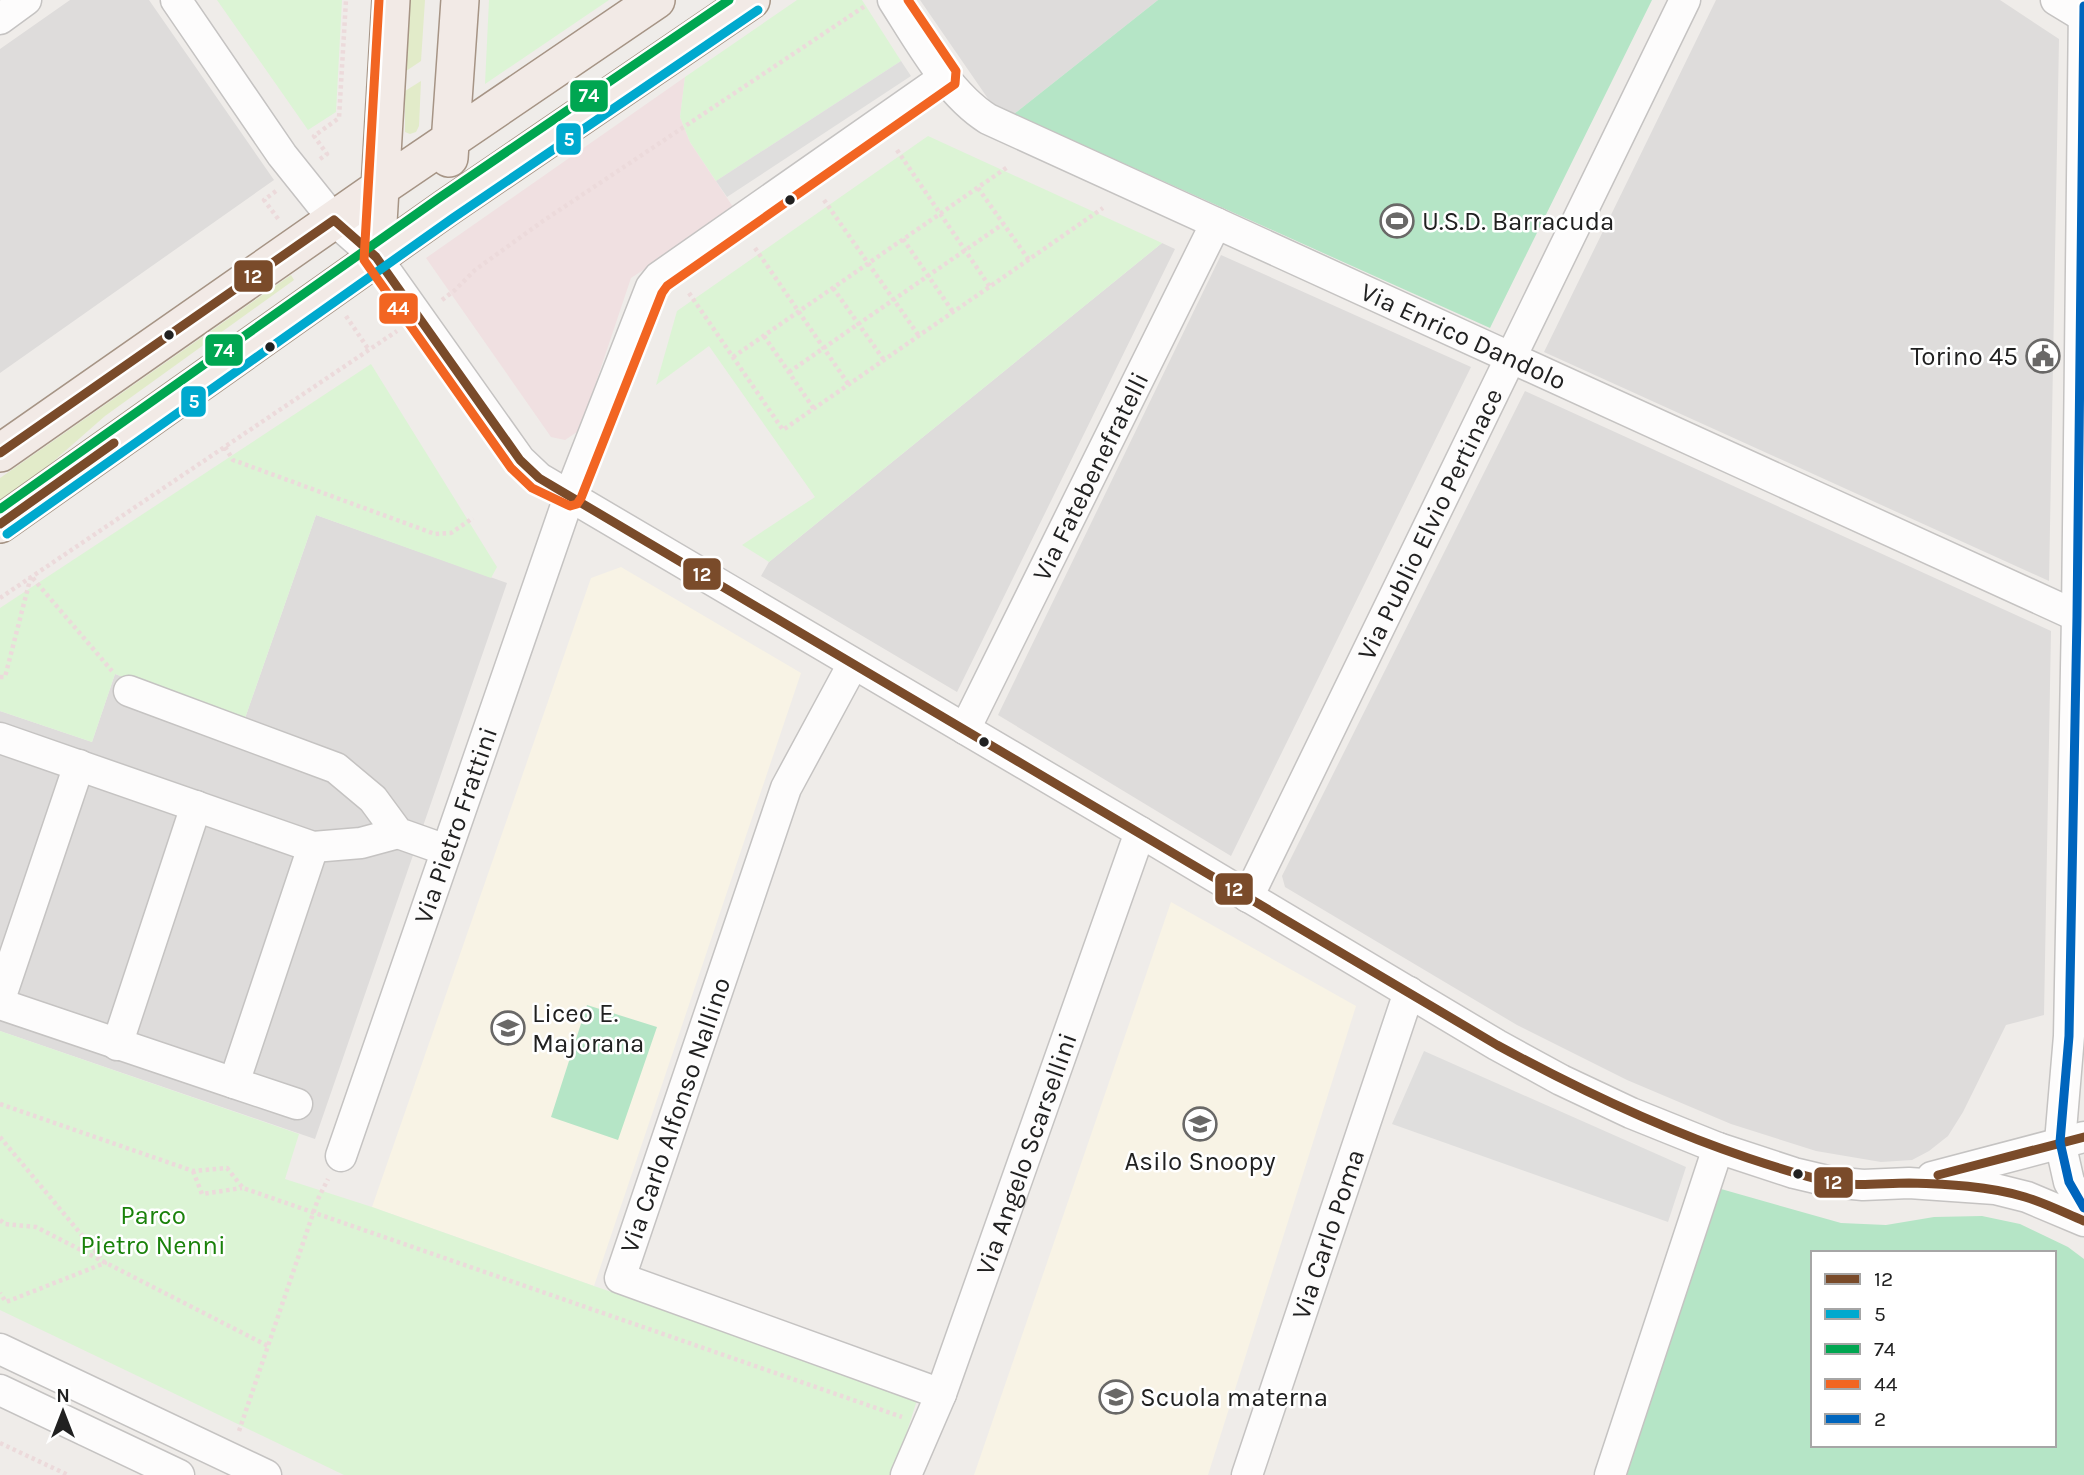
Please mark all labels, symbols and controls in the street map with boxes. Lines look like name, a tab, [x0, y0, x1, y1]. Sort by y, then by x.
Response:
line badge: 74	[569, 79, 609, 113]
text: 74	[579, 85, 600, 107]
line badge: 5	[555, 122, 582, 156]
text: 5	[563, 129, 575, 151]
unlabelled marker	[783, 193, 797, 207]
sports icon: U.S.D. Barracuda	[1378, 202, 1416, 240]
place label: U.S.D. Barracuda	[1422, 206, 1614, 237]
line badge: 12	[233, 259, 274, 293]
text: 12	[244, 266, 262, 288]
street label: Via Enrico Dandolo	[1355, 276, 1571, 397]
line badge: 44	[378, 292, 419, 325]
text: 44	[387, 298, 410, 320]
unlabelled marker	[162, 328, 176, 342]
line badge: 74	[204, 333, 244, 367]
public building icon: Torino 45	[2024, 337, 2062, 375]
text: 74	[214, 340, 235, 362]
unlabelled marker	[263, 340, 277, 354]
place label: Torino 45	[1910, 341, 2018, 372]
street label: Via Fatebenefratelli	[1026, 367, 1156, 586]
street label: Via Publio Elvio Pertinace	[1351, 383, 1510, 665]
line badge: 5	[180, 385, 207, 418]
text: 5	[188, 391, 200, 413]
line badge: 12	[682, 557, 722, 591]
text: 12	[693, 564, 711, 586]
street label: Via Pietro Frattini	[408, 723, 504, 928]
unlabelled marker	[977, 735, 991, 749]
line badge: 12	[1214, 872, 1254, 906]
text: 12	[1225, 879, 1243, 901]
street label: Via Carlo Alfonso Nallino	[614, 973, 737, 1257]
place label: Liceo E. Majorana	[532, 998, 644, 1059]
school or university icon: Liceo E. Majorana	[489, 1009, 527, 1047]
street label: Via Angelo Scarsellini	[969, 1029, 1084, 1279]
school or university icon: Asilo Snoopy	[1181, 1105, 1219, 1143]
street label: Via Carlo Poma	[1285, 1145, 1371, 1323]
place label: Asilo Snoopy	[1124, 1146, 1276, 1177]
line badge: 12	[1813, 1166, 1854, 1199]
unlabelled marker	[1791, 1167, 1805, 1181]
text: 12	[1824, 1172, 1842, 1194]
park label: Parco Pietro Nenni	[80, 1200, 226, 1261]
legend	[1811, 1251, 2056, 1447]
text: 12	[1874, 1267, 1893, 1291]
text: 5	[1874, 1302, 1886, 1326]
text: 74	[1874, 1337, 1896, 1361]
text: 44	[1874, 1372, 1898, 1396]
north arrow	[28, 1377, 98, 1447]
school or university icon: Scuola materna	[1097, 1378, 1135, 1416]
place label: Scuola materna	[1140, 1382, 1328, 1413]
text: N	[56, 1385, 70, 1407]
text: 2	[1874, 1407, 1886, 1431]

